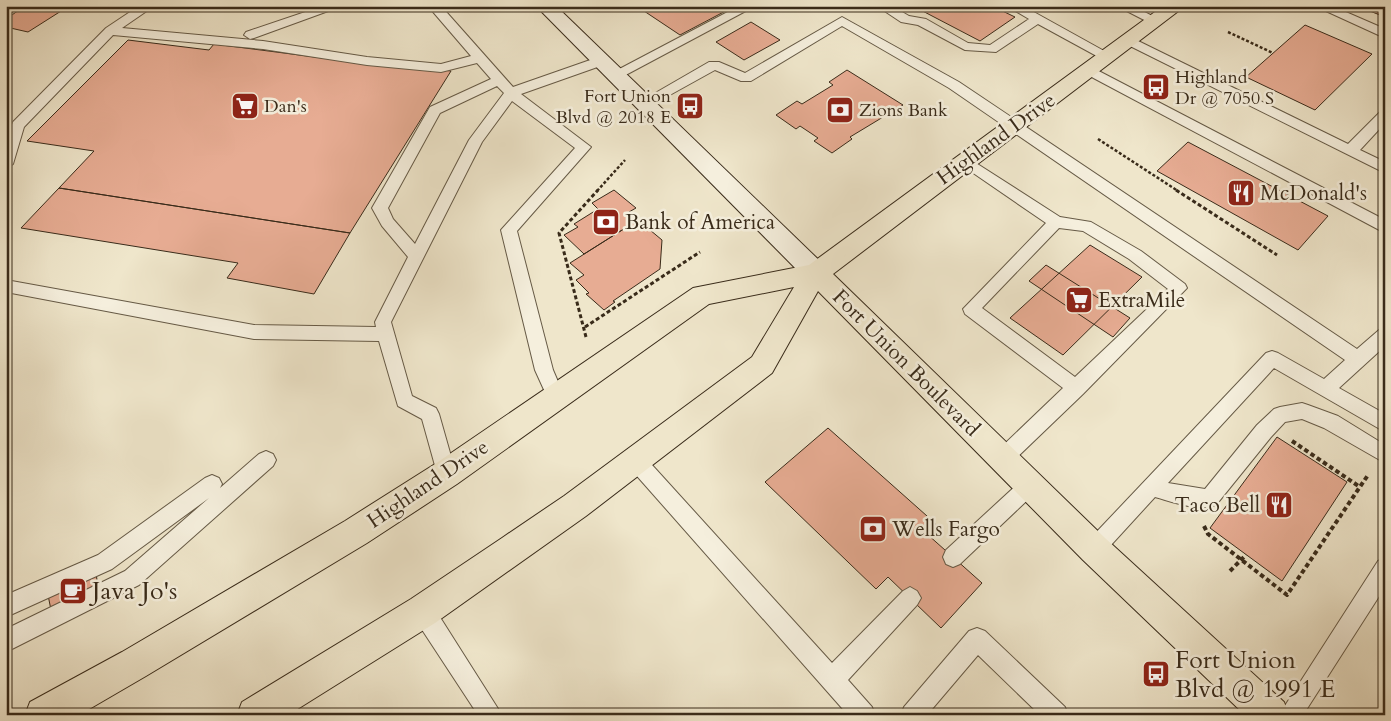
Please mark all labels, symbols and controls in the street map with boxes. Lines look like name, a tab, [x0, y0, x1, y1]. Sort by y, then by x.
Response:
place label: Highland Dr @ 7050 S	[1175, 65, 1274, 111]
bus stop icon: Highland Dr @ 7050 S	[1141, 72, 1171, 102]
place label: Fort Union Blvd @ 2018 E	[556, 84, 672, 130]
street label: Highland Drive	[931, 86, 1061, 192]
supermarket icon: Dan's	[230, 91, 260, 121]
bus stop icon: Fort Union Blvd @ 2018 E	[675, 91, 705, 121]
place label: Dan's	[264, 94, 307, 119]
bank icon: Zions Bank	[825, 95, 855, 125]
place label: Zions Bank	[859, 98, 948, 123]
restaurant icon: McDonald's	[1226, 178, 1256, 208]
place label: McDonald's	[1260, 179, 1367, 208]
bank icon: Bank of America	[591, 207, 621, 237]
place label: Bank of America	[625, 208, 775, 237]
street label: Fort Union Boulevard	[826, 283, 986, 443]
supermarket icon: ExtraMile	[1064, 285, 1094, 315]
place label: ExtraMile	[1098, 286, 1185, 315]
street label: Highland Drive	[362, 433, 494, 535]
restaurant icon: Taco Bell	[1264, 490, 1294, 520]
place label: Taco Bell	[1174, 491, 1260, 520]
bank icon: Wells Fargo	[858, 514, 888, 544]
place label: Wells Fargo	[891, 515, 1000, 544]
place label: Java Jo's	[88, 574, 177, 608]
cafe icon: Java Jo's	[58, 576, 88, 606]
place label: Fort Union Blvd @ 1991 E	[1175, 643, 1335, 706]
bus stop icon: Fort Union Blvd @ 1991 E	[1141, 659, 1171, 689]

